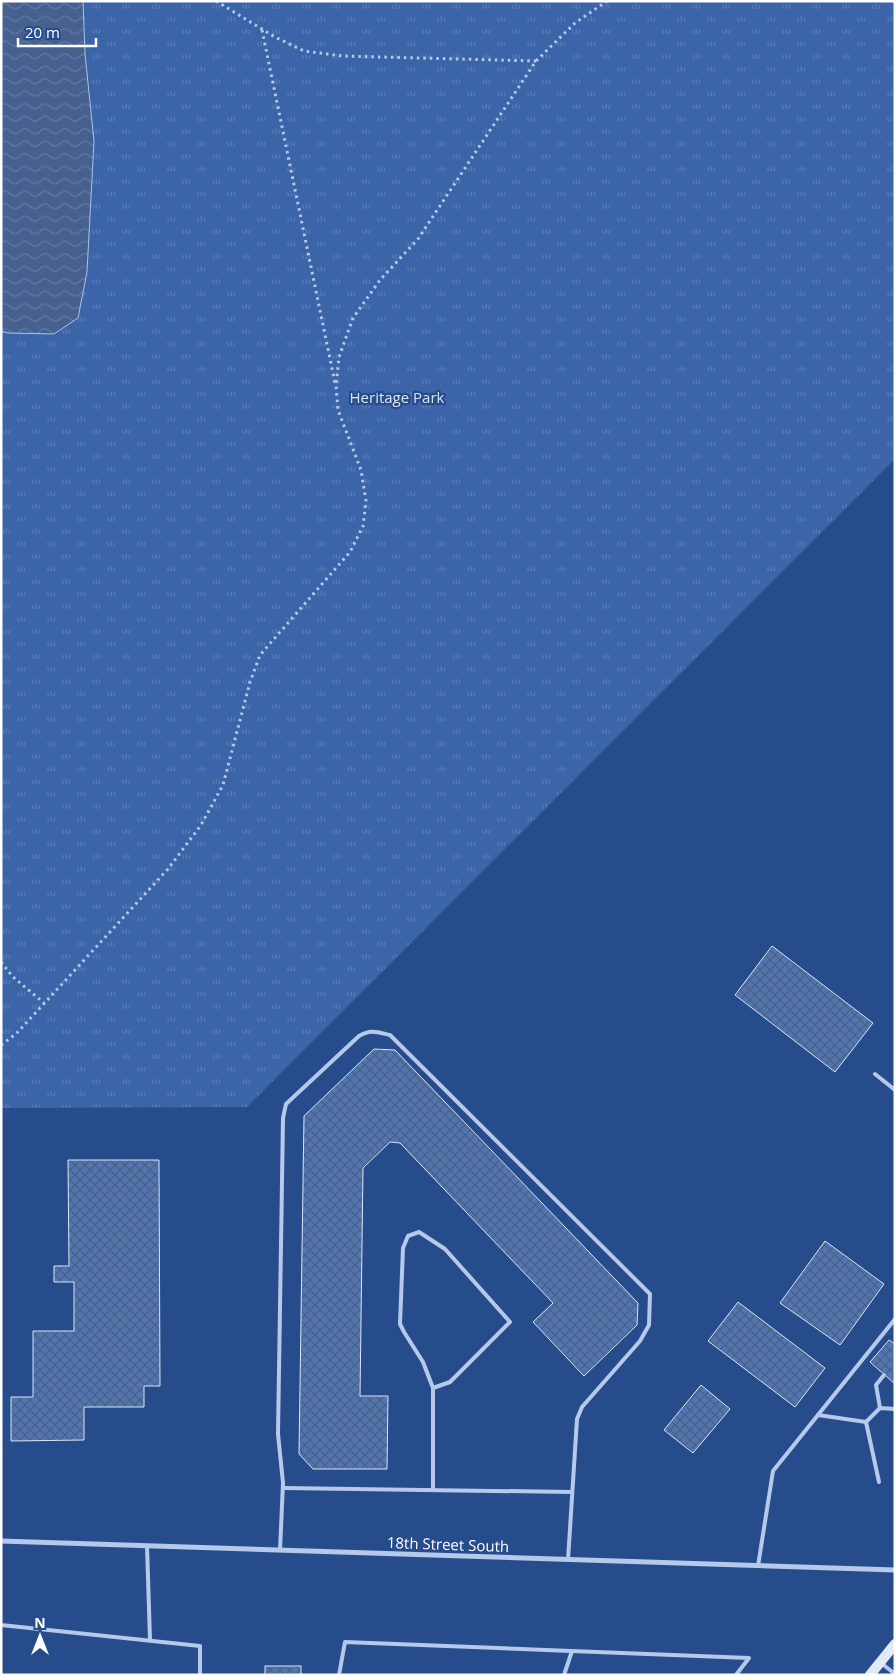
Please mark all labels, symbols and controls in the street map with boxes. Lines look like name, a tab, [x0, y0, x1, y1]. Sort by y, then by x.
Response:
scale bar	[18, 15, 95, 47]
text: 20 m	[25, 22, 60, 42]
park label: Heritage Park	[350, 387, 445, 407]
street label: 18th Street South	[386, 1532, 510, 1556]
north arrow	[15, 1611, 65, 1661]
text: N	[34, 1613, 46, 1632]

